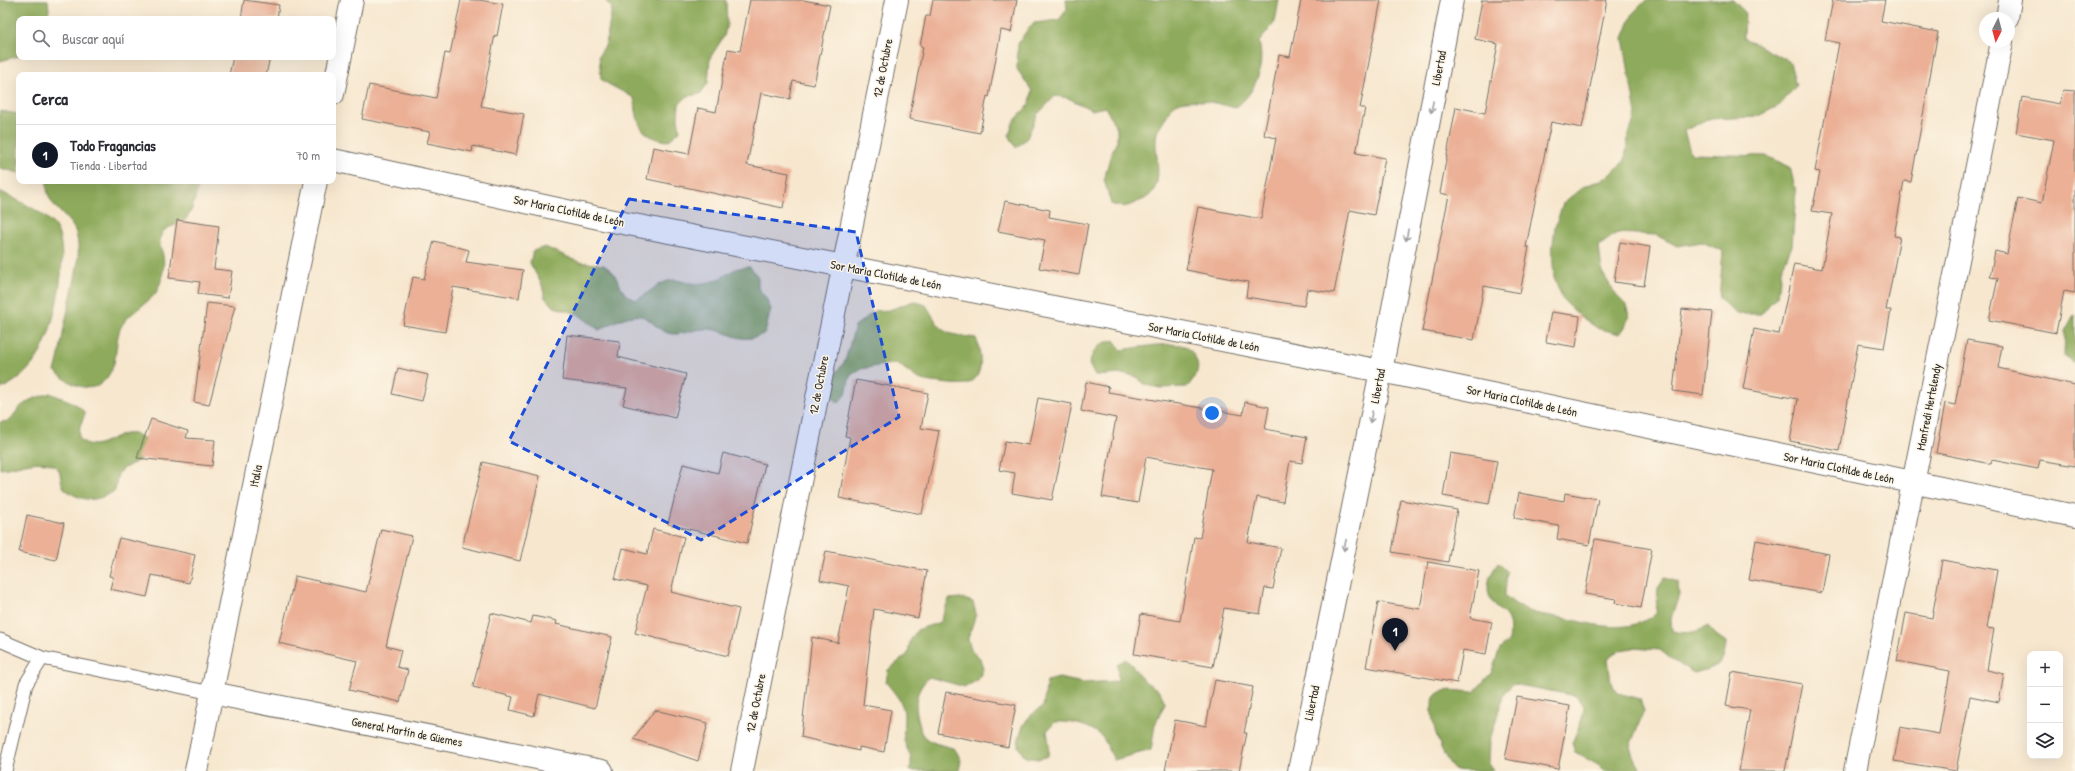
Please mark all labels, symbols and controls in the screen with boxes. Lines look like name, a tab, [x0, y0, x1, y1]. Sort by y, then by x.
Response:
north arrow	[1979, 12, 2015, 48]
search box	[16, 16, 336, 60]
icon: search	[30, 27, 52, 49]
text: Buscar aquí	[62, 28, 125, 49]
street label: 12 de Octubre	[868, 37, 897, 99]
street label: Libertad	[1427, 49, 1450, 87]
text: Cerca	[32, 87, 68, 110]
one-way arrow	[1427, 100, 1435, 113]
text: Todo Fragancias	[70, 135, 156, 156]
text: 1	[43, 146, 47, 164]
text: 70 m	[296, 146, 320, 164]
text: Tienda · Libertad	[70, 156, 147, 174]
street label: Sor Maria Clotilde de León	[512, 190, 626, 231]
one-way arrow	[1403, 228, 1411, 241]
street label: Sor Maria Clotilde de León	[829, 255, 943, 294]
street label: Sor Maria Clotilde de León	[1147, 317, 1261, 356]
street label: 12 de Octubre	[804, 354, 833, 416]
street label: Manfredi Hertelendy	[1912, 362, 1945, 452]
street label: Libertad	[1366, 367, 1389, 405]
street label: Sor Maria Clotilde de León	[1465, 380, 1579, 421]
your location	[1202, 403, 1222, 423]
one-way arrow	[1367, 410, 1375, 423]
street label: Sor Maria Clotilde de León	[1782, 447, 1896, 488]
street label: Italia	[245, 463, 266, 488]
one-way arrow	[1341, 538, 1349, 551]
pin: 1	[1382, 618, 1408, 651]
map controls	[2027, 651, 2063, 759]
button: +	[2027, 651, 2063, 687]
street label: 12 de Octubre	[741, 672, 770, 734]
street label: Libertad	[1300, 684, 1324, 722]
button: −	[2027, 687, 2063, 723]
street label: General Martín de Güemes	[350, 712, 464, 751]
button: layers	[2027, 723, 2063, 759]

